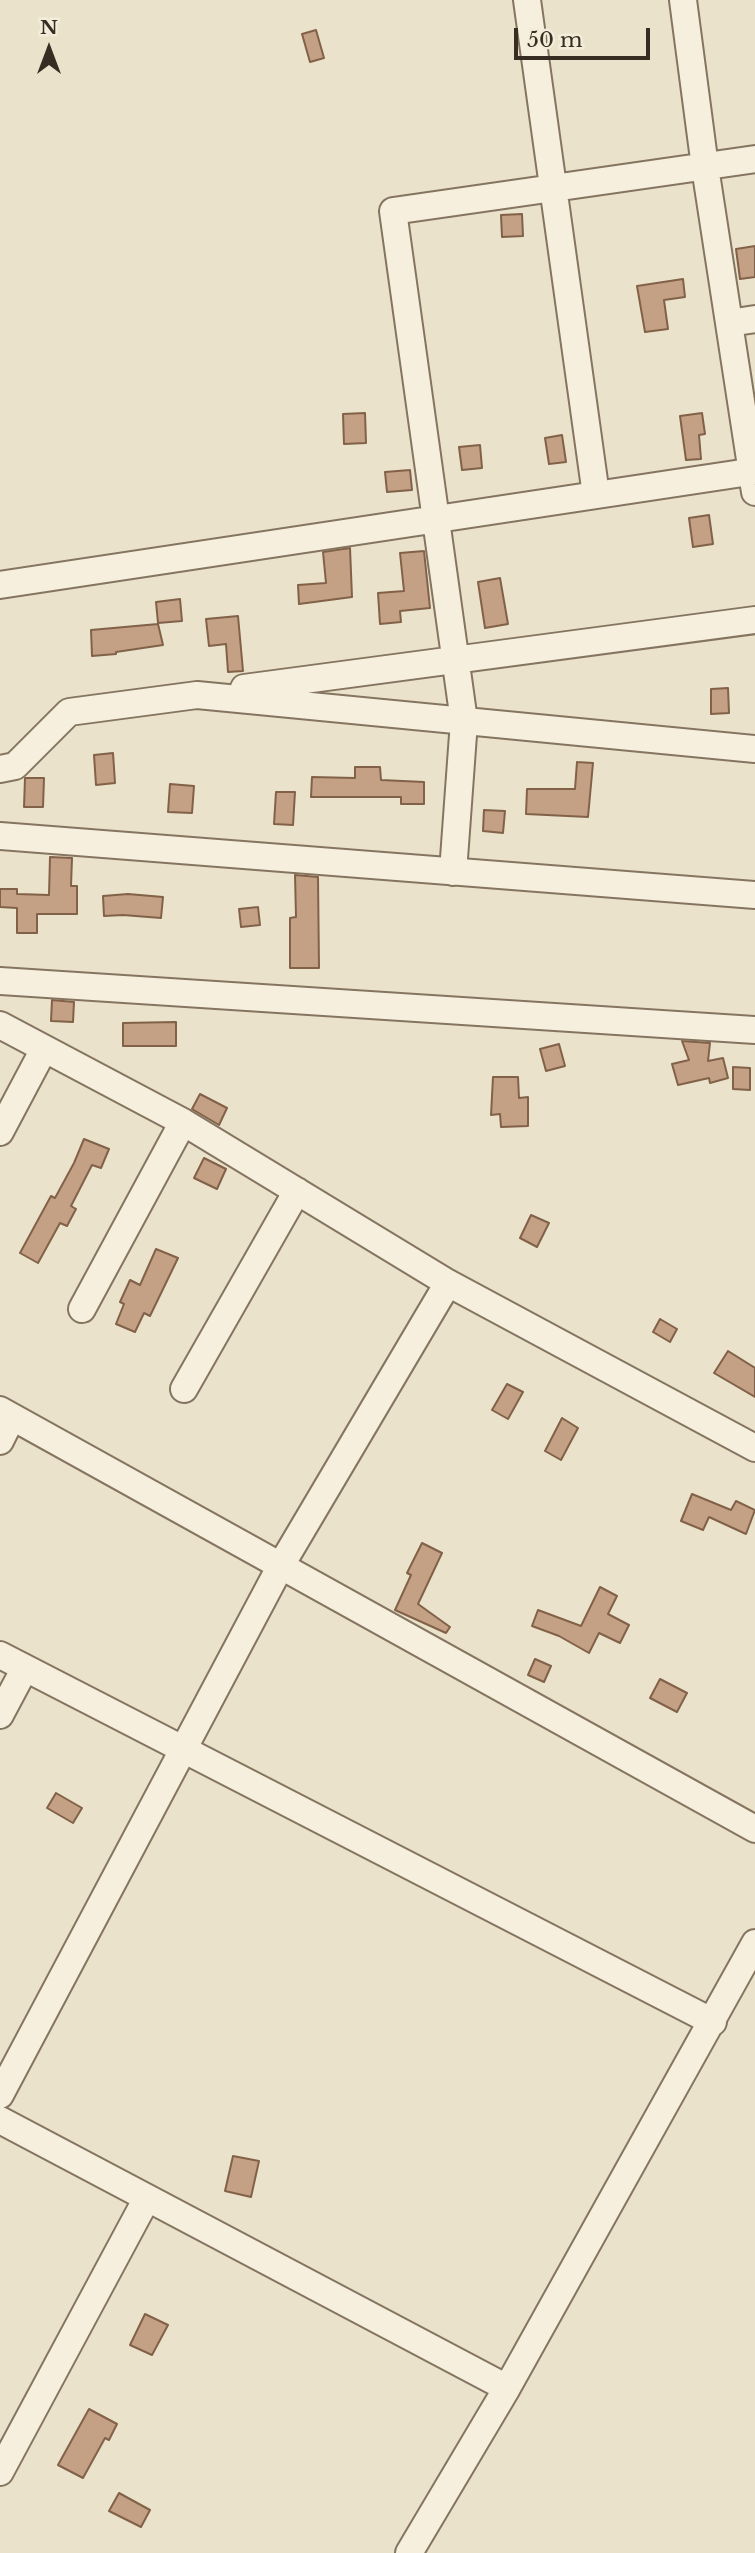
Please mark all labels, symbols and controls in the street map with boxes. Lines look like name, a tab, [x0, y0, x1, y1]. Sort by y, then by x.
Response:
north arrow	[14, 14, 84, 84]
scale bar	[517, 14, 654, 58]
text: N	[40, 16, 58, 39]
text: 50 m	[527, 27, 582, 53]

